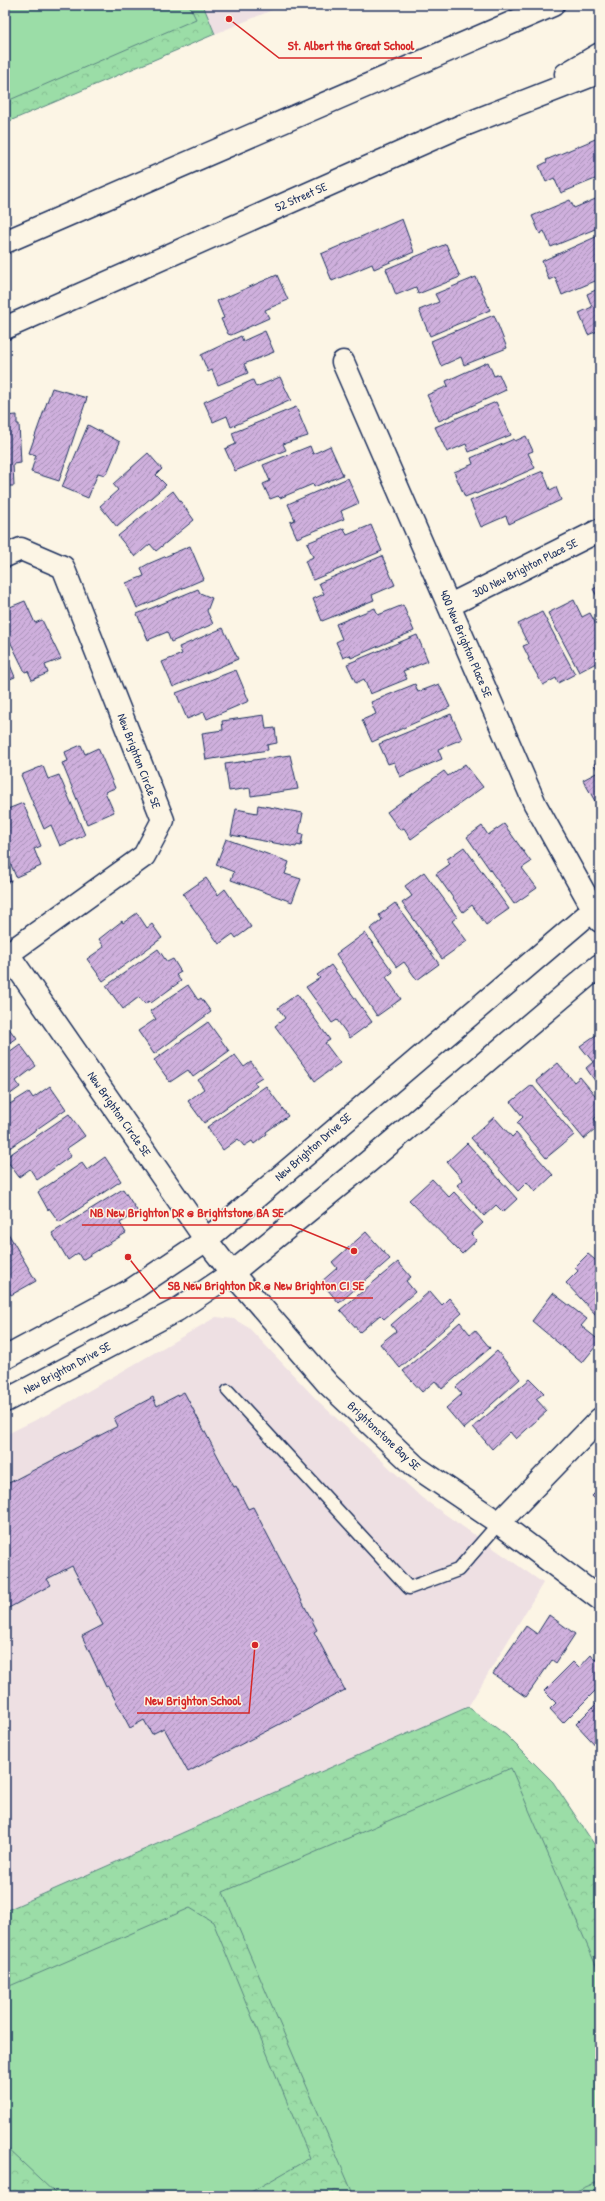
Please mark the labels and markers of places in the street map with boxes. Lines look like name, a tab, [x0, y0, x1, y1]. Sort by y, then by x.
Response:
callout: St. Albert the Great School	[279, 33, 422, 58]
callout: NB New Brighton DR @ Brightstone BA SE	[82, 1200, 291, 1225]
callout: SB New Brighton DR @ New Brighton CI SE	[160, 1273, 373, 1298]
callout: New Brighton School	[137, 1688, 249, 1713]

